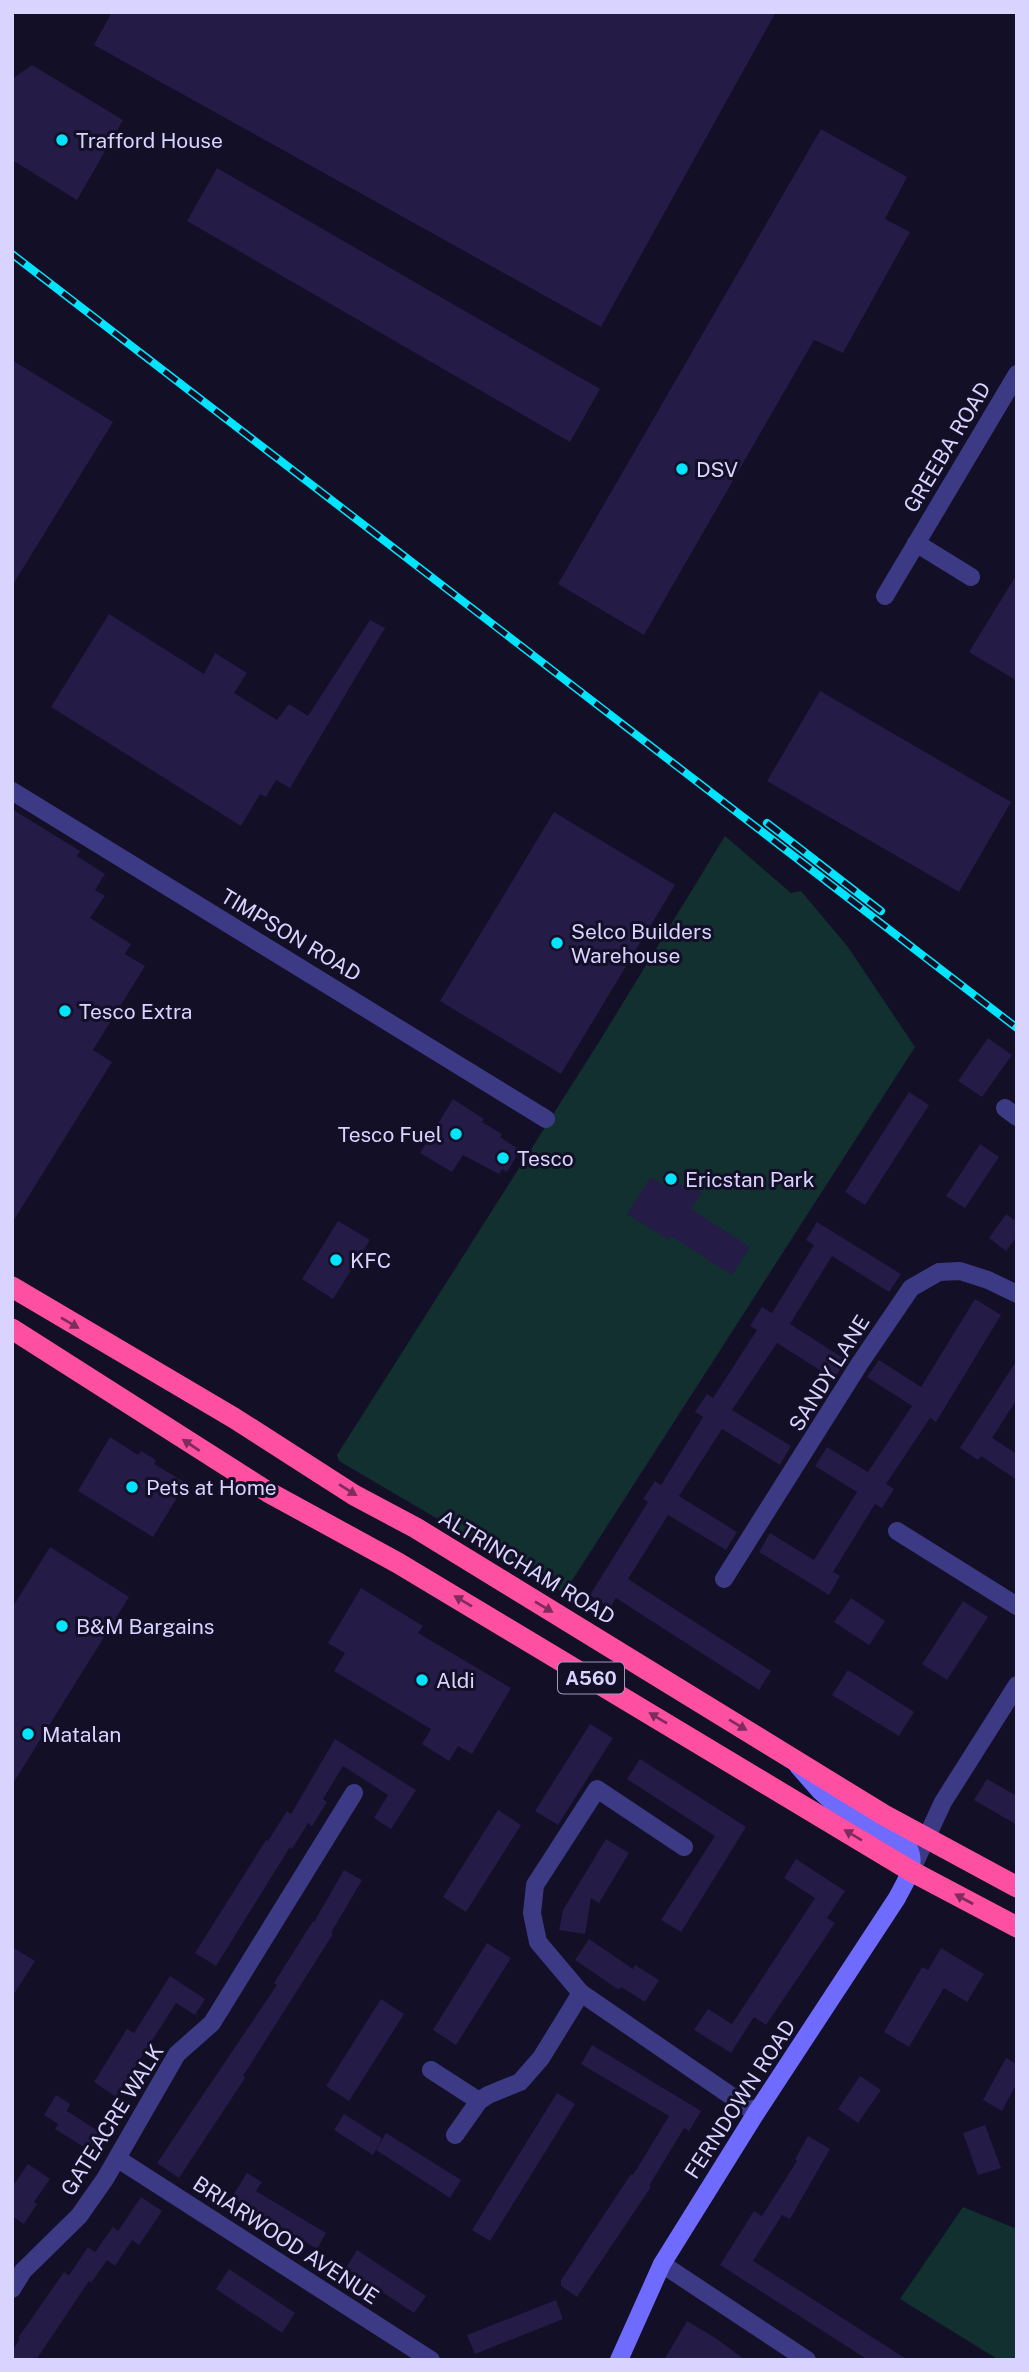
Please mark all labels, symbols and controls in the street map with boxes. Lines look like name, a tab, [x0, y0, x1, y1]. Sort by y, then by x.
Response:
place label: Trafford House	[76, 128, 223, 153]
marker: Trafford House	[54, 132, 70, 148]
street label: GREEBA ROAD	[898, 377, 996, 517]
place label: DSV	[696, 457, 738, 482]
marker: DSV	[674, 461, 690, 477]
street label: TIMPSON ROAD	[216, 883, 366, 987]
place label: Selco Builders Warehouse	[571, 919, 712, 968]
marker: Selco Builders Warehouse	[549, 935, 565, 951]
place label: Tesco Extra	[79, 999, 192, 1024]
marker: Tesco Extra	[57, 1003, 73, 1019]
place label: Tesco Fuel	[338, 1122, 442, 1147]
marker: Tesco Fuel	[448, 1126, 464, 1142]
place label: Tesco	[517, 1146, 574, 1171]
marker: Tesco	[495, 1150, 511, 1166]
place label: Ericstan Park	[685, 1167, 815, 1192]
marker: Ericstan Park	[663, 1171, 679, 1187]
place label: KFC	[350, 1248, 391, 1273]
marker: KFC	[328, 1252, 344, 1268]
street label: SANDY LANE	[783, 1310, 875, 1436]
one-way arrow	[61, 1316, 80, 1329]
one-way arrow	[182, 1438, 201, 1451]
place label: Pets at Home	[146, 1475, 277, 1500]
marker: Pets at Home	[124, 1479, 140, 1495]
one-way arrow	[339, 1484, 358, 1497]
street label: ALTRINCHAM ROAD	[434, 1505, 620, 1629]
one-way arrow	[453, 1595, 472, 1608]
one-way arrow	[534, 1600, 554, 1613]
place label: B&M Bargains	[76, 1614, 215, 1639]
marker: B&M Bargains	[54, 1618, 70, 1634]
road number: A560	[558, 1662, 624, 1694]
place label: Aldi	[436, 1668, 475, 1693]
marker: Aldi	[414, 1672, 430, 1688]
one-way arrow	[649, 1712, 668, 1724]
one-way arrow	[729, 1718, 748, 1731]
place label: Matalan	[42, 1722, 121, 1747]
marker: Matalan	[20, 1726, 36, 1742]
one-way arrow	[843, 1829, 862, 1841]
one-way arrow	[954, 1893, 974, 1905]
street label: FERNDOWN ROAD	[679, 2015, 801, 2183]
street label: GATEACRE WALK	[55, 2040, 169, 2200]
street label: BRIARWOOD AVENUE	[188, 2171, 384, 2309]

